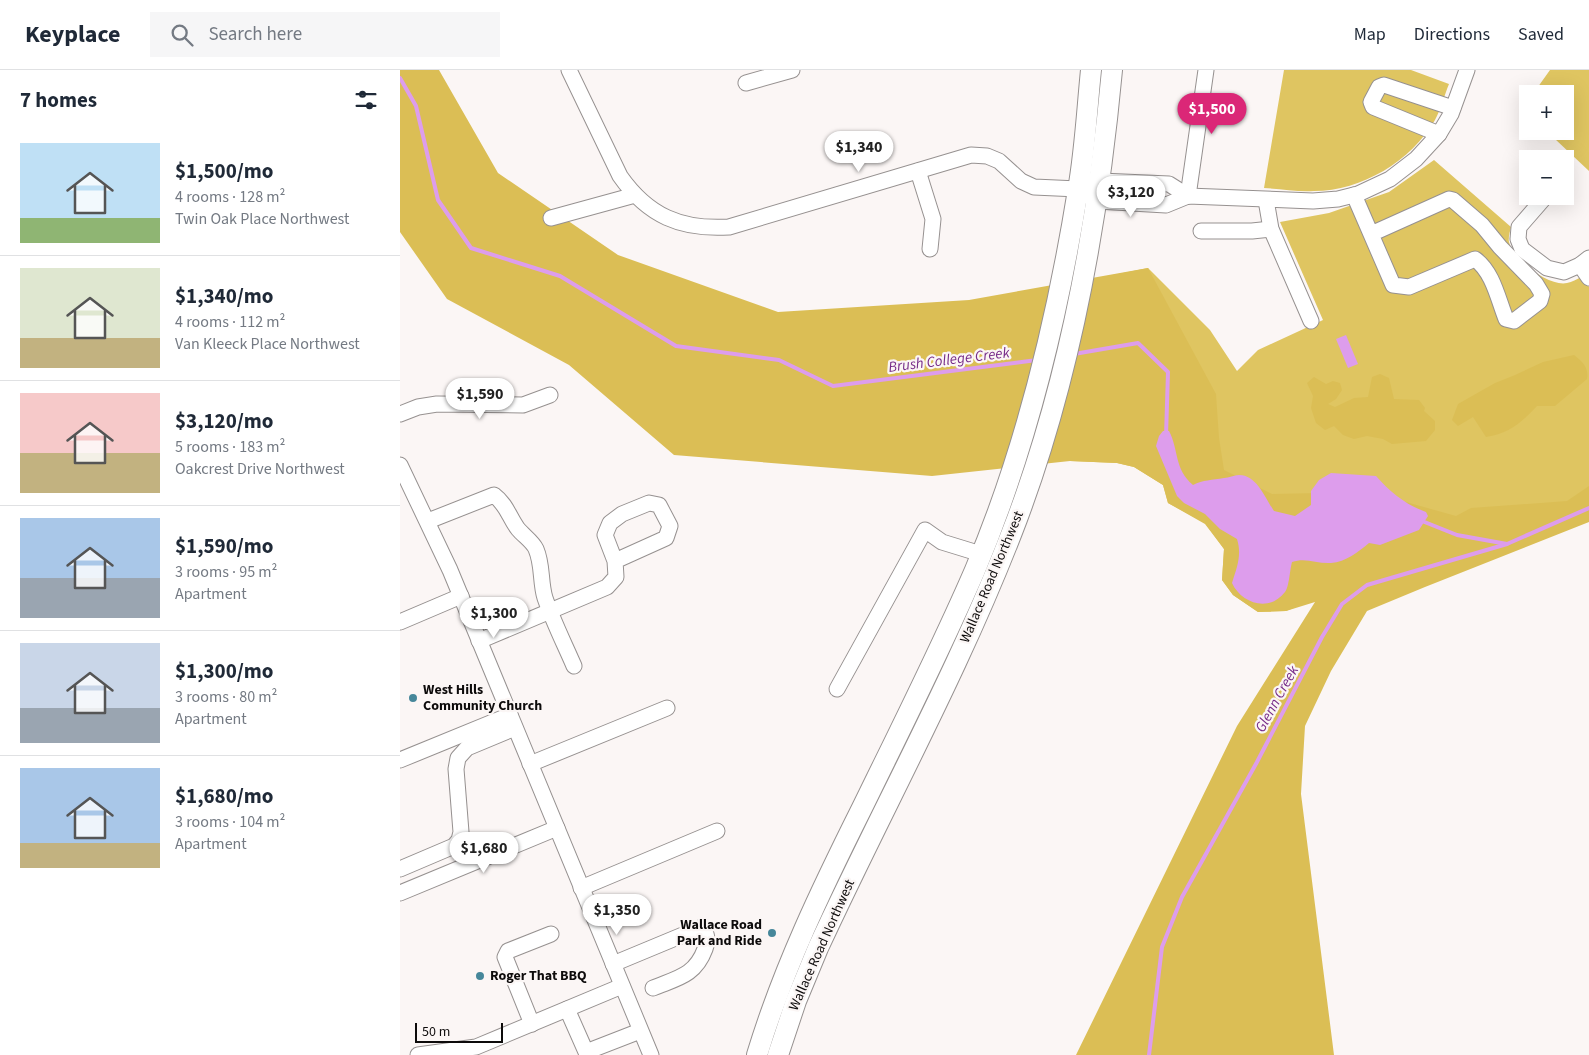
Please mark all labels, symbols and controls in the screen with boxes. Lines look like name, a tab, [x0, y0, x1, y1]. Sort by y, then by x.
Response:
search box	[150, 12, 500, 57]
text: Keyplace	[25, 17, 120, 52]
icon: search	[168, 21, 196, 49]
text: Search here	[208, 21, 302, 48]
text: Map	[1354, 22, 1386, 47]
text: Directions	[1414, 22, 1490, 47]
text: Saved	[1518, 22, 1564, 47]
text: 7 homes	[20, 85, 97, 115]
map controls	[1519, 85, 1574, 205]
button: +	[1519, 85, 1574, 140]
icon: filters	[352, 86, 380, 114]
pin: $1,500	[1171, 92, 1253, 135]
text: $1,500	[1188, 98, 1236, 120]
pin: $1,340	[818, 131, 900, 173]
text: $1,340	[835, 136, 883, 158]
button: −	[1519, 150, 1574, 205]
text: $1,500/mo	[175, 156, 274, 186]
icon: home	[60, 163, 120, 223]
pin: $3,120	[1090, 176, 1172, 218]
text: $3,120	[1107, 181, 1155, 203]
text: 4 rooms · 128 m²	[175, 186, 285, 208]
text: Twin Oak Place Northwest	[175, 208, 349, 230]
text: $1,340/mo	[175, 281, 274, 311]
icon: home	[60, 288, 120, 348]
text: 4 rooms · 112 m²	[175, 311, 285, 333]
text: Van Kleeck Place Northwest	[175, 333, 360, 355]
water label: Brush College Creek	[887, 342, 1012, 378]
pin: $1,590	[439, 378, 521, 420]
text: $1,590	[456, 383, 504, 405]
text: $3,120/mo	[175, 406, 274, 436]
icon: home	[60, 413, 120, 473]
text: 5 rooms · 183 m²	[175, 436, 285, 458]
text: Oakcrest Drive Northwest	[175, 458, 345, 480]
street label: Wallace Road Northwest	[955, 508, 1029, 646]
text: $1,590/mo	[175, 531, 274, 561]
icon: home	[60, 538, 120, 598]
text: 3 rooms · 95 m²	[175, 561, 277, 583]
text: Apartment	[175, 583, 247, 605]
pin: $1,300	[453, 596, 535, 639]
text: $1,300	[470, 602, 518, 624]
text: $1,300/mo	[175, 656, 274, 686]
water label: Glenn Creek	[1250, 661, 1304, 736]
icon: home	[60, 663, 120, 723]
place label: West Hills Community Church	[423, 680, 542, 716]
text: 3 rooms · 80 m²	[175, 686, 277, 708]
marker: West Hills Community Church	[407, 692, 419, 704]
text: Apartment	[175, 708, 247, 730]
text: $1,680/mo	[175, 781, 274, 811]
icon: home	[60, 788, 120, 848]
text: 3 rooms · 104 m²	[175, 811, 285, 833]
pin: $1,680	[443, 832, 525, 874]
text: Apartment	[175, 833, 247, 855]
text: $1,680	[460, 837, 508, 859]
street label: Wallace Road Northwest	[784, 876, 860, 1014]
pin: $1,350	[576, 894, 658, 936]
text: $1,350	[593, 899, 641, 921]
place label: Wallace Road Park and Ride	[677, 915, 762, 951]
marker: Wallace Road Park and Ride	[766, 927, 778, 939]
place label: Roger That BBQ	[490, 966, 587, 986]
marker: Roger That BBQ	[474, 970, 486, 982]
scale bar	[415, 1020, 502, 1043]
text: 50 m	[422, 1022, 450, 1042]

